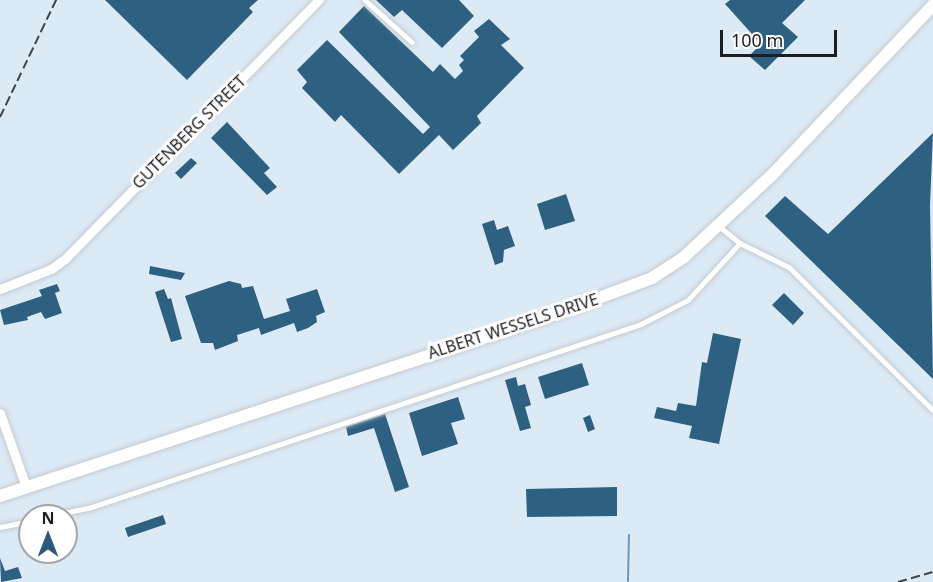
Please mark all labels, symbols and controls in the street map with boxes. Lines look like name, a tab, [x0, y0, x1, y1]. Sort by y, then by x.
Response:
scale bar	[723, 18, 840, 56]
text: 100 m	[731, 28, 783, 52]
street label: GUTENBERG STREET	[128, 71, 250, 193]
street label: ALBERT WESSELS DRIVE	[425, 289, 601, 363]
north arrow	[18, 504, 78, 564]
text: N	[41, 507, 55, 529]

